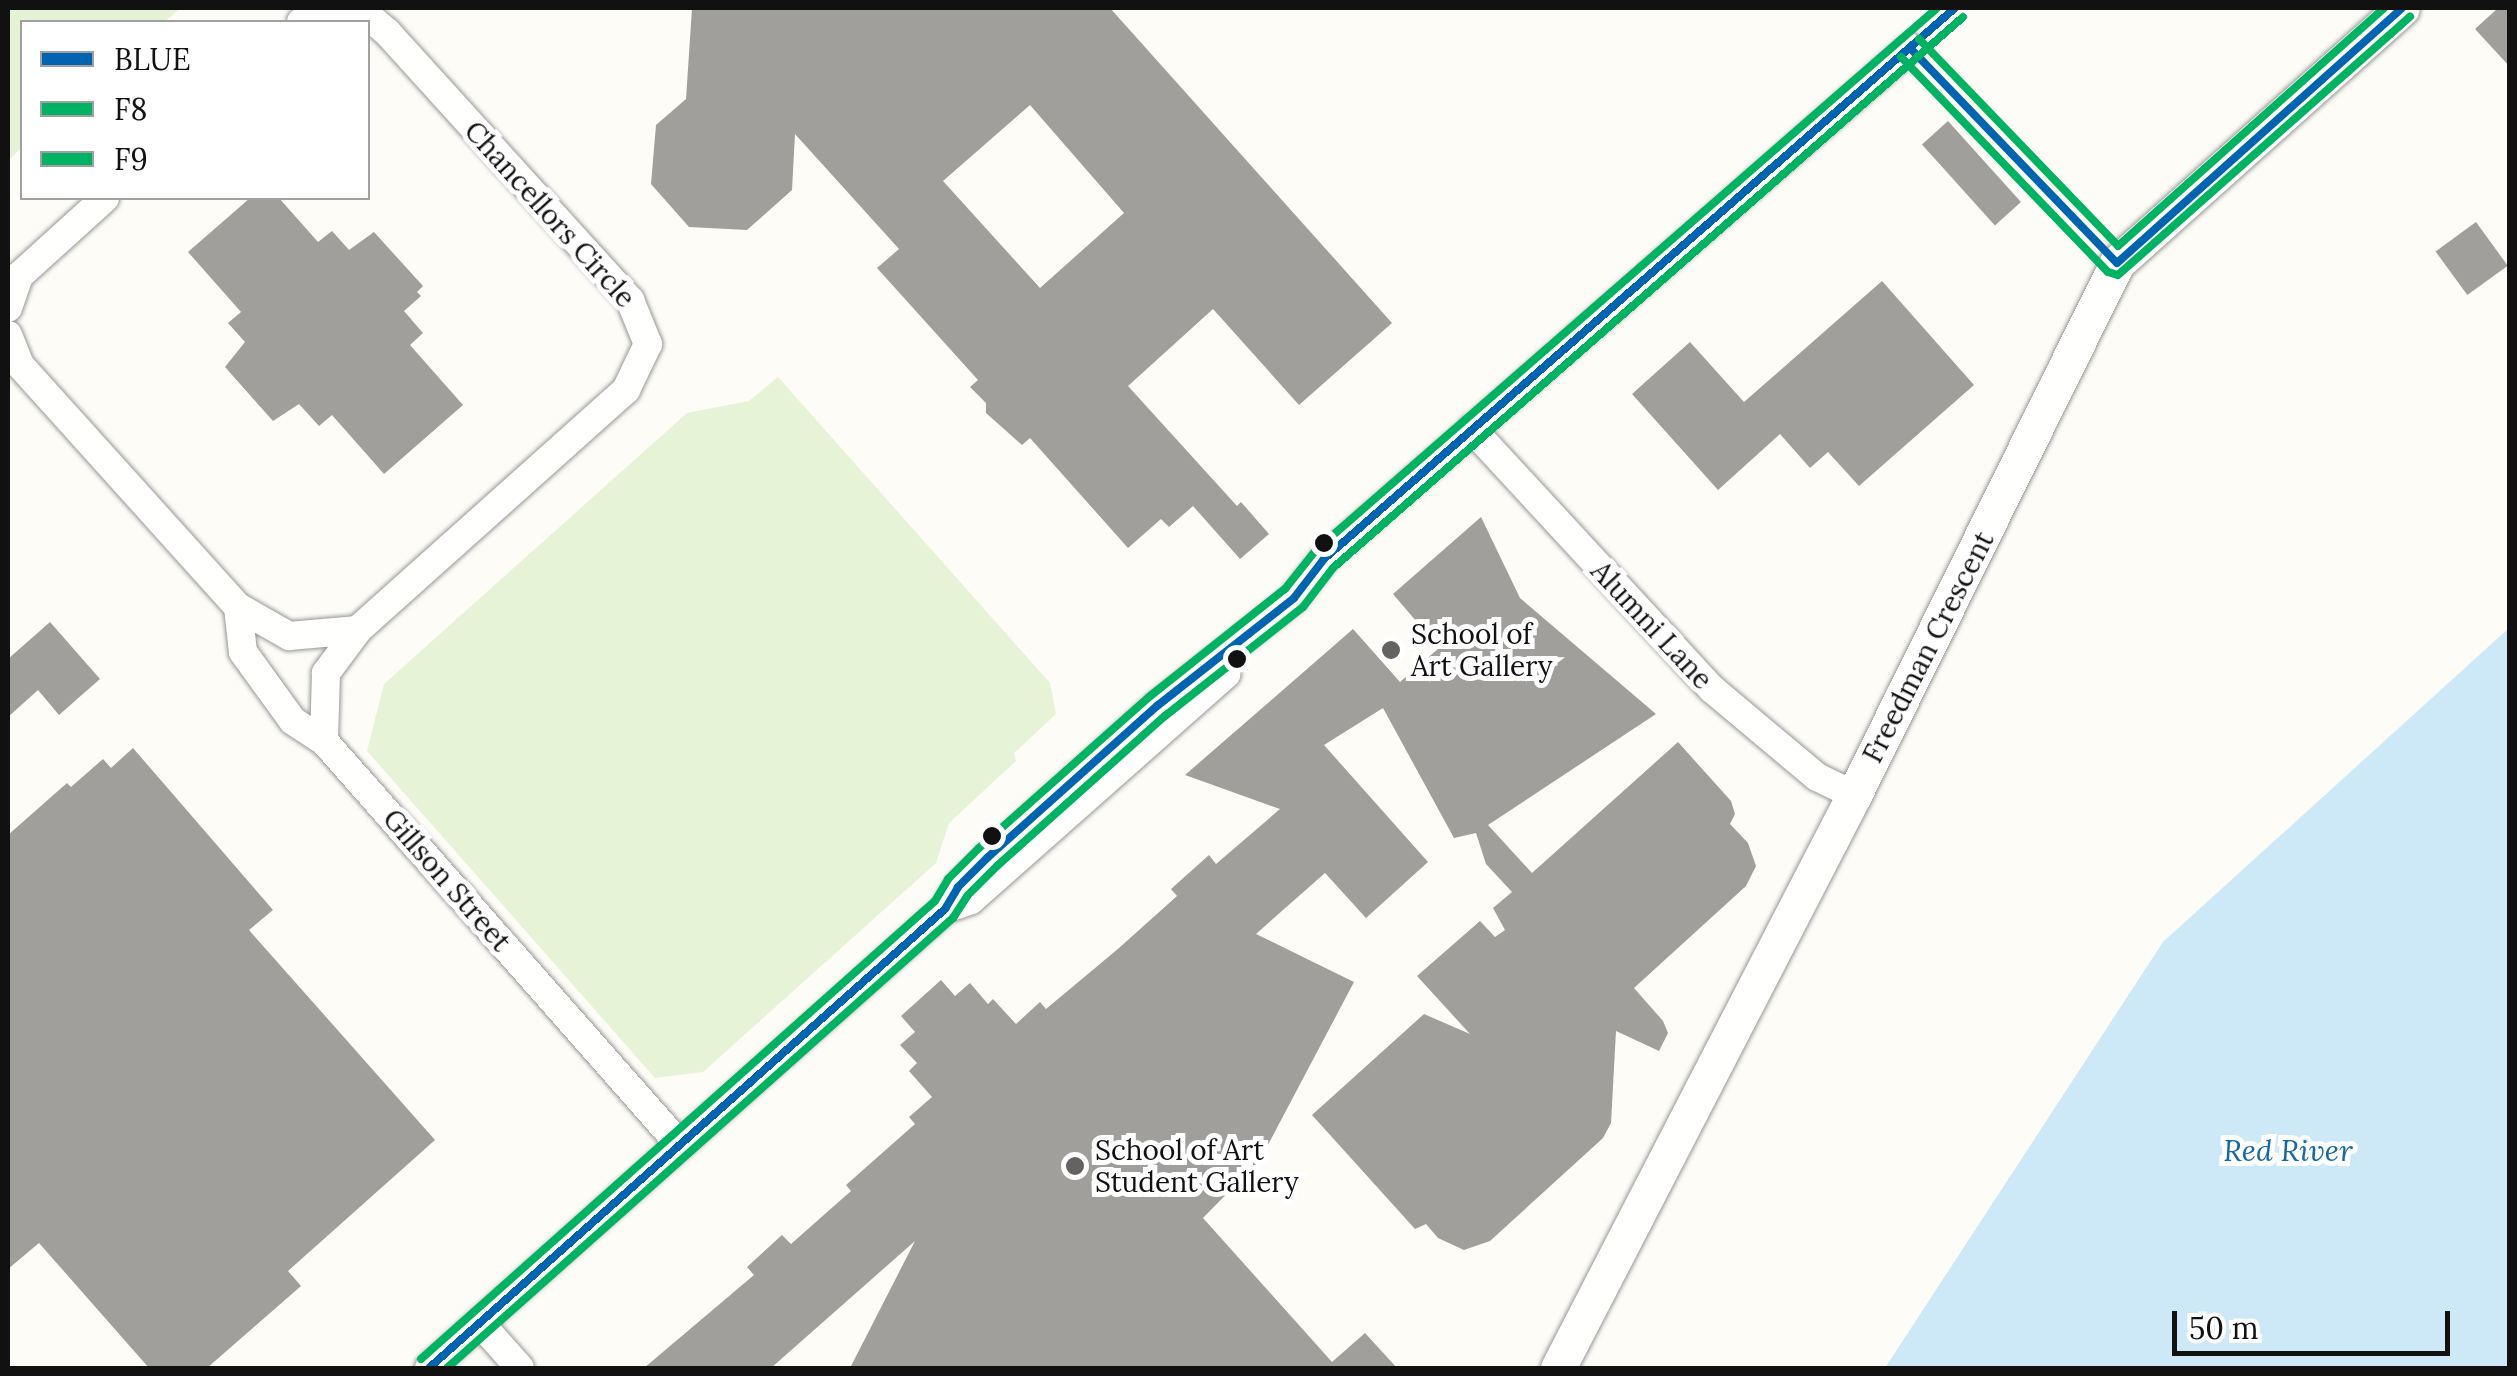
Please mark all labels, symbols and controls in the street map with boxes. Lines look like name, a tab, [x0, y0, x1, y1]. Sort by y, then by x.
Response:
legend	[20, 20, 370, 200]
text: BLUE	[114, 40, 191, 78]
text: F8	[114, 90, 147, 128]
street label: Chancellors Circle	[458, 114, 642, 314]
text: F9	[114, 140, 148, 178]
street label: Freedman Crescent	[1855, 526, 2001, 768]
unlabelled marker	[1314, 533, 1334, 553]
street label: Alumni Lane	[1584, 554, 1720, 696]
place label: School of Art Gallery	[1411, 617, 1553, 683]
marker: School of Art Gallery	[1380, 639, 1402, 661]
unlabelled marker	[1227, 649, 1247, 669]
street label: Gillson Street	[376, 802, 518, 958]
unlabelled marker	[982, 826, 1002, 846]
water label: Red River	[2223, 1132, 2353, 1168]
place label: School of Art Student Gallery	[1095, 1133, 1299, 1199]
marker: School of Art Student Gallery	[1064, 1155, 1086, 1177]
scale bar	[2177, 1291, 2454, 1353]
text: 50 m	[2189, 1309, 2259, 1347]

